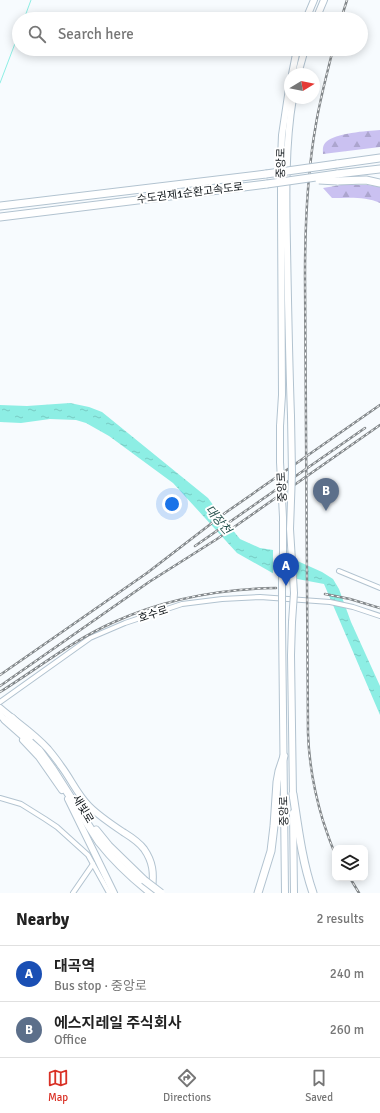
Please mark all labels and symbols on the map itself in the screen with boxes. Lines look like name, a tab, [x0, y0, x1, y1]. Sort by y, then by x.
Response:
north arrow	[284, 68, 320, 104]
street label: 중앙로	[274, 148, 288, 178]
street label: 수도권제1순환고속도로	[136, 180, 244, 206]
street label: 중앙로	[275, 471, 289, 503]
pin: B	[313, 478, 339, 511]
your location	[162, 494, 182, 514]
water label: 대장천	[202, 502, 236, 539]
pin: A	[273, 553, 299, 586]
street label: 호수로	[137, 603, 169, 625]
street label: 새빛로	[70, 793, 96, 825]
street label: 중앙로	[277, 796, 291, 826]

